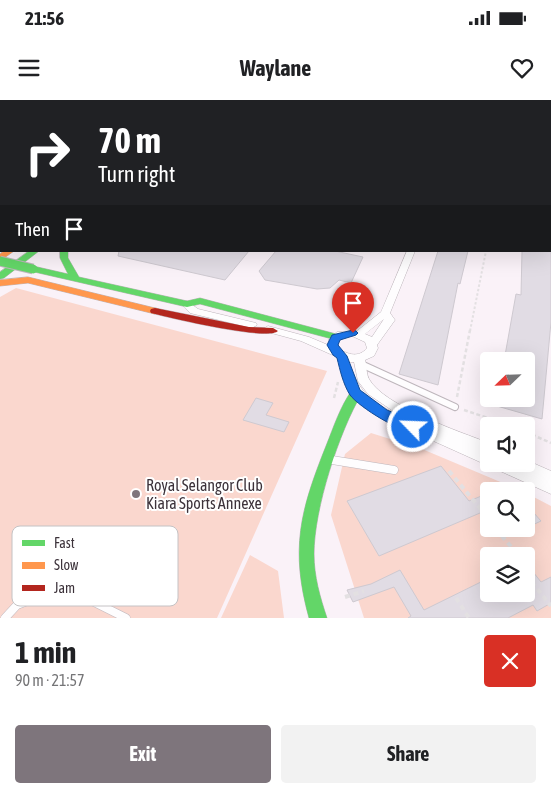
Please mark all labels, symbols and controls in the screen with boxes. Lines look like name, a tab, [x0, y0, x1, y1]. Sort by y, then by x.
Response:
text: 21:56	[25, 7, 64, 29]
icon: menu	[15, 54, 43, 82]
icon: heart	[508, 54, 536, 82]
text: Waylane	[240, 55, 311, 81]
icon: right	[15, 120, 80, 185]
text: 70 m	[98, 120, 161, 160]
text: Turn right	[98, 161, 175, 187]
icon: arrive	[60, 215, 88, 243]
text: Then	[15, 218, 50, 240]
pin	[332, 282, 374, 333]
icon: arrive	[339, 289, 367, 317]
north arrow	[480, 352, 535, 408]
map controls	[480, 352, 535, 602]
position arrow	[386, 400, 438, 452]
button: sound	[480, 417, 535, 472]
place label: Royal Selangor Club Kiara Sports Annexe	[146, 476, 263, 513]
button: search	[480, 482, 535, 537]
marker: Royal Selangor Club Kiara Sports Annexe	[130, 488, 142, 500]
legend	[12, 526, 178, 606]
text: Fast	[54, 535, 75, 551]
button: layers	[480, 547, 535, 602]
text: Slow	[54, 557, 79, 573]
text: Jam	[54, 580, 75, 596]
text: 1 min	[15, 635, 76, 669]
button: close	[484, 635, 536, 687]
text: 90 m · 21:57	[15, 671, 85, 689]
button: Exit	[15, 725, 271, 783]
button: Share	[281, 725, 536, 783]

